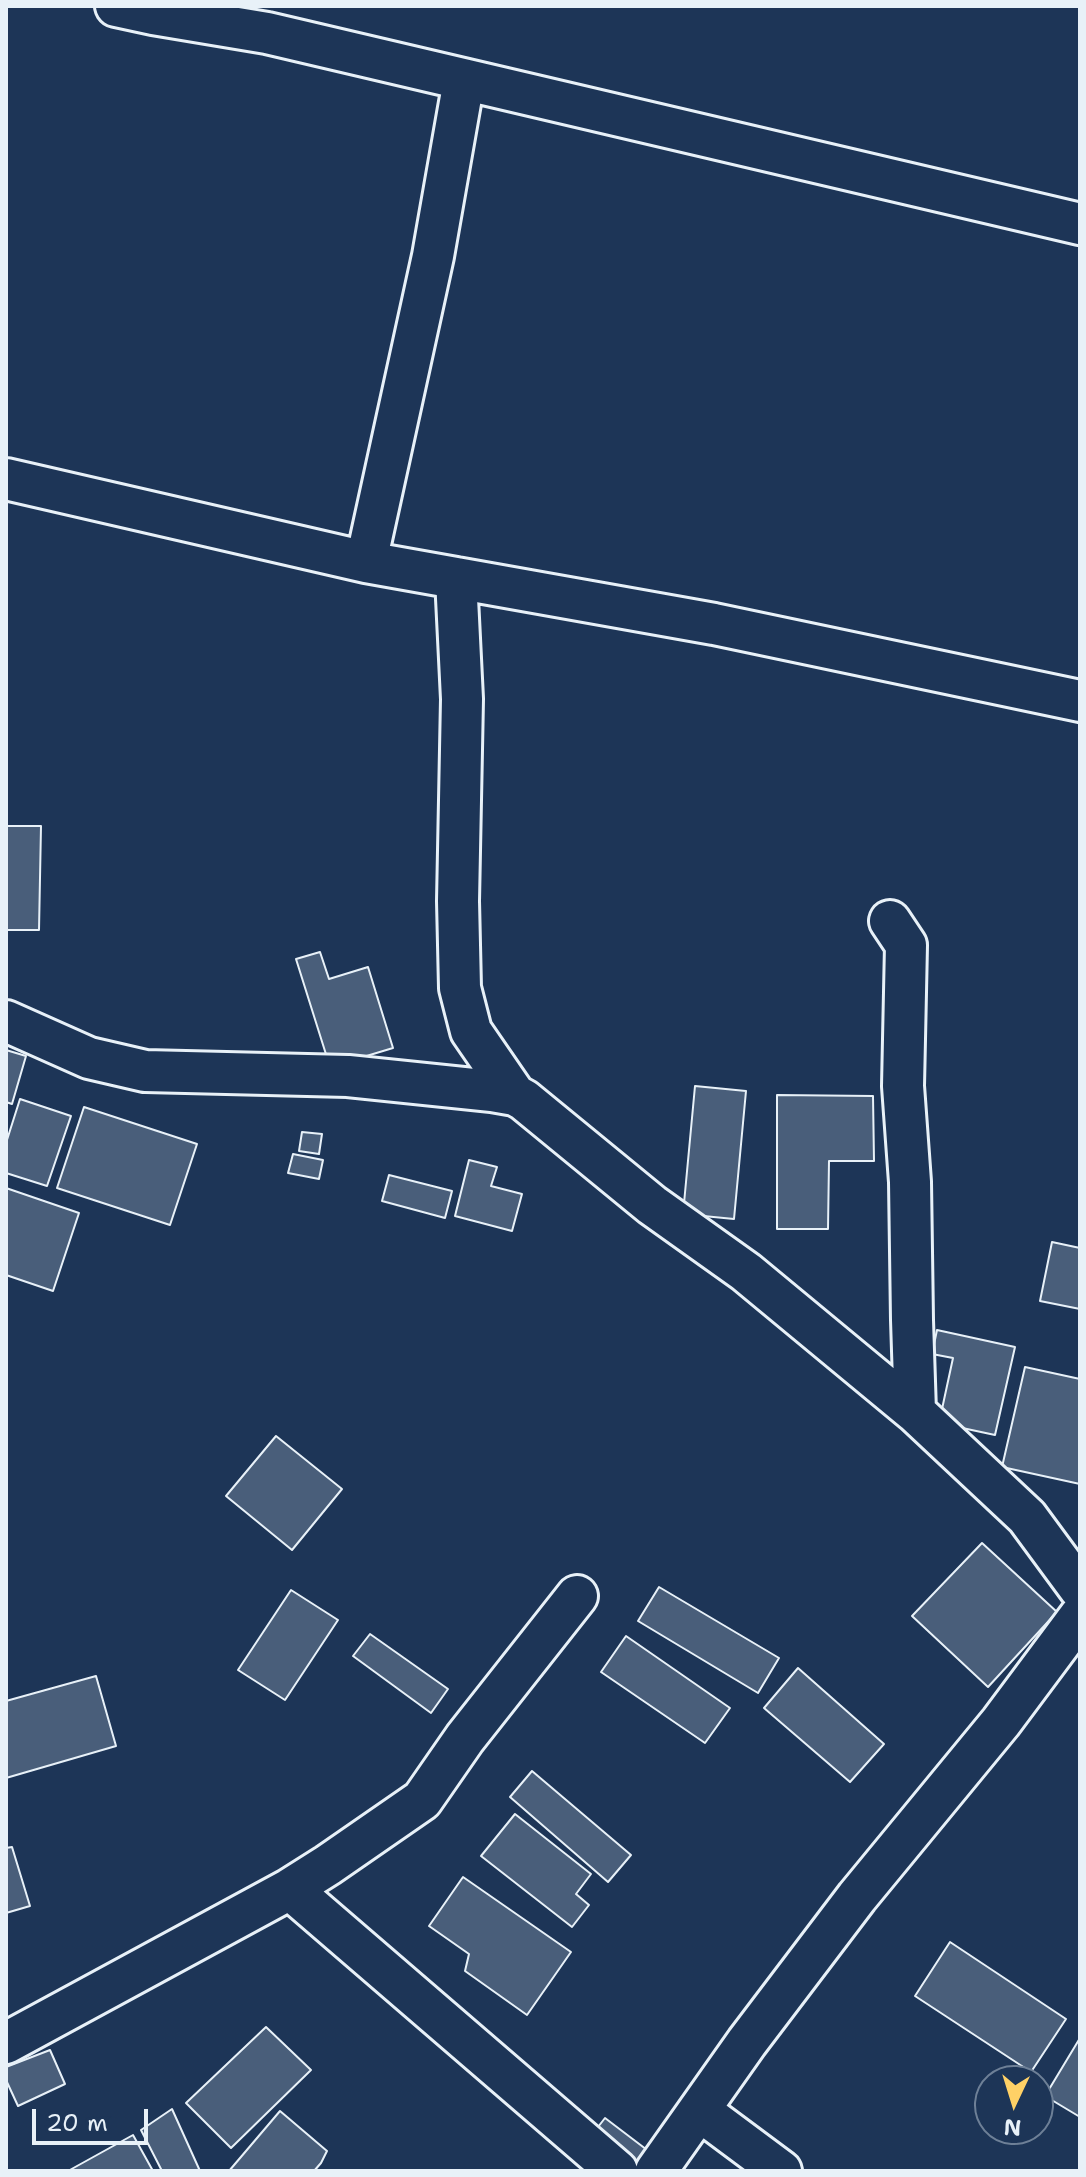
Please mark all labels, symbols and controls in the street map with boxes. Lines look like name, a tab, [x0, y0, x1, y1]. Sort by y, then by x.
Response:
north arrow	[974, 2065, 1054, 2145]
scale bar	[36, 2093, 152, 2143]
text: 20 m	[46, 2107, 108, 2139]
text: N	[1003, 2112, 1022, 2143]

